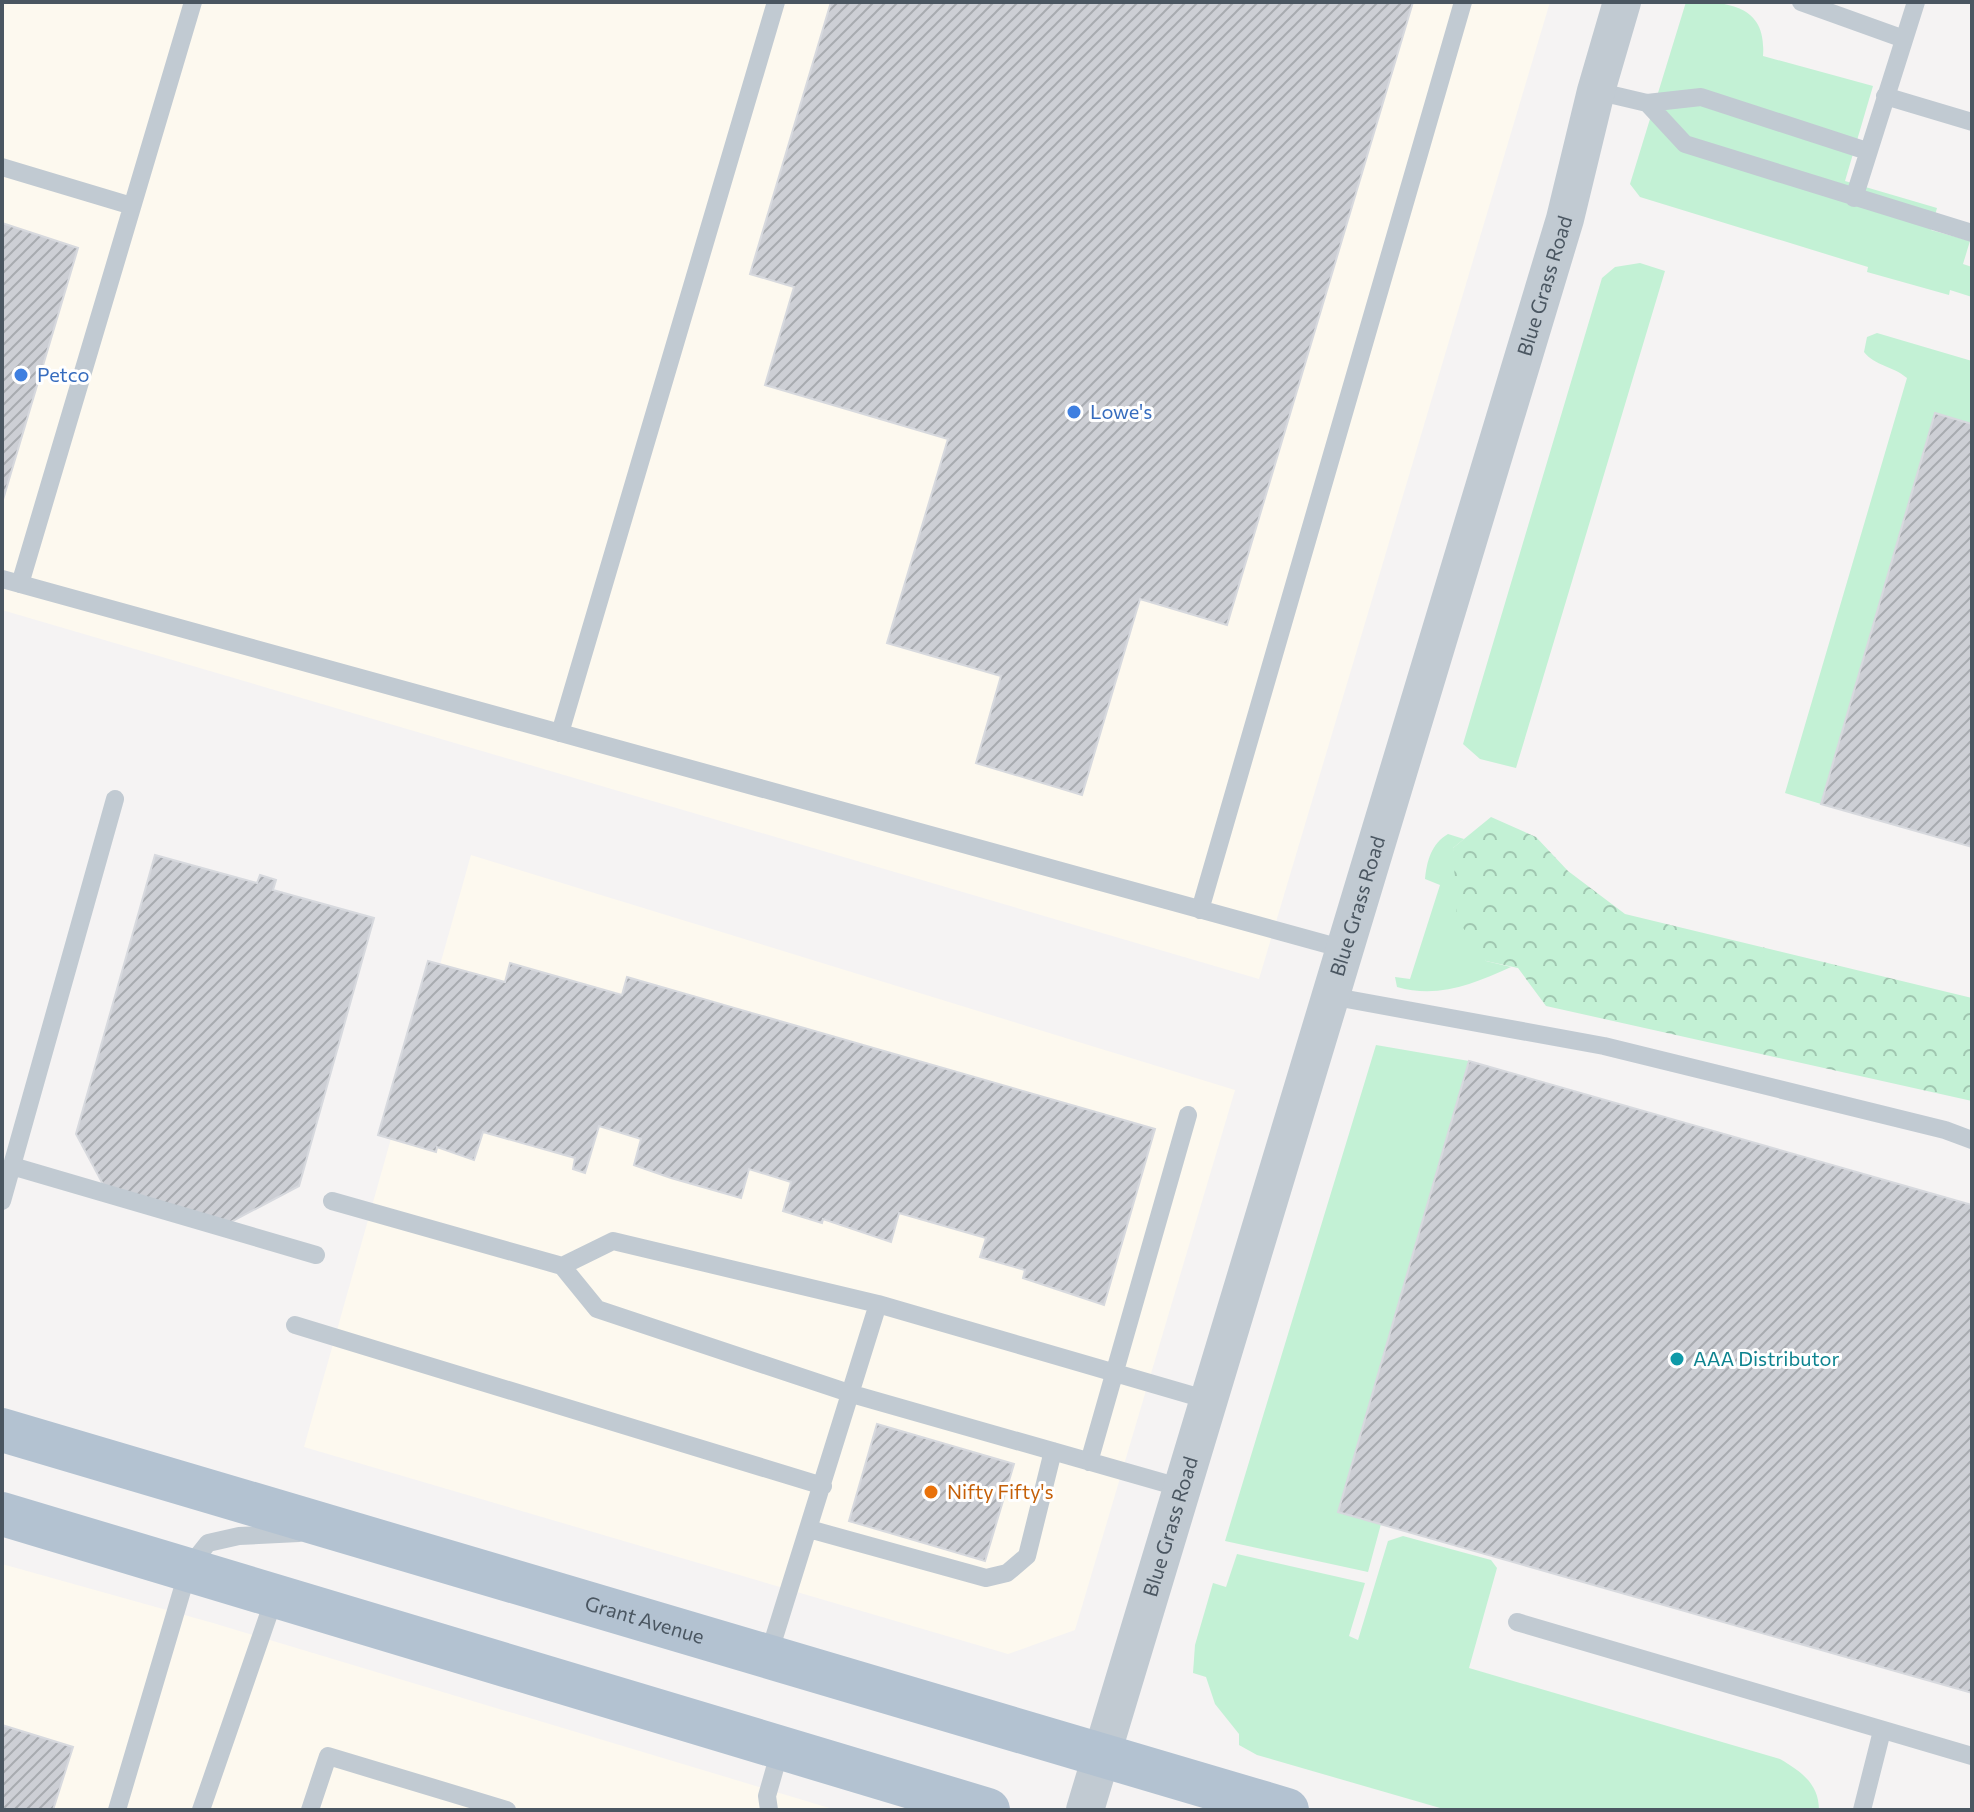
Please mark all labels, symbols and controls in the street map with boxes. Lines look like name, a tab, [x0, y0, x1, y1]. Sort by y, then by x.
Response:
street label: Blue Grass Road	[1511, 213, 1576, 359]
place label: Petco	[37, 362, 90, 386]
marker: Petco	[12, 366, 30, 384]
place label: Lowe's	[1090, 399, 1152, 423]
marker: Lowe's	[1065, 403, 1083, 421]
street label: Blue Grass Road	[1324, 833, 1389, 979]
place label: AAA Distributor	[1693, 1346, 1839, 1370]
marker: AAA Distributor	[1668, 1350, 1686, 1368]
street label: Blue Grass Road	[1137, 1453, 1202, 1599]
place label: Nifty Fifty's	[947, 1479, 1054, 1503]
marker: Nifty Fifty's	[922, 1483, 940, 1501]
street label: Grant Avenue	[582, 1590, 707, 1648]

